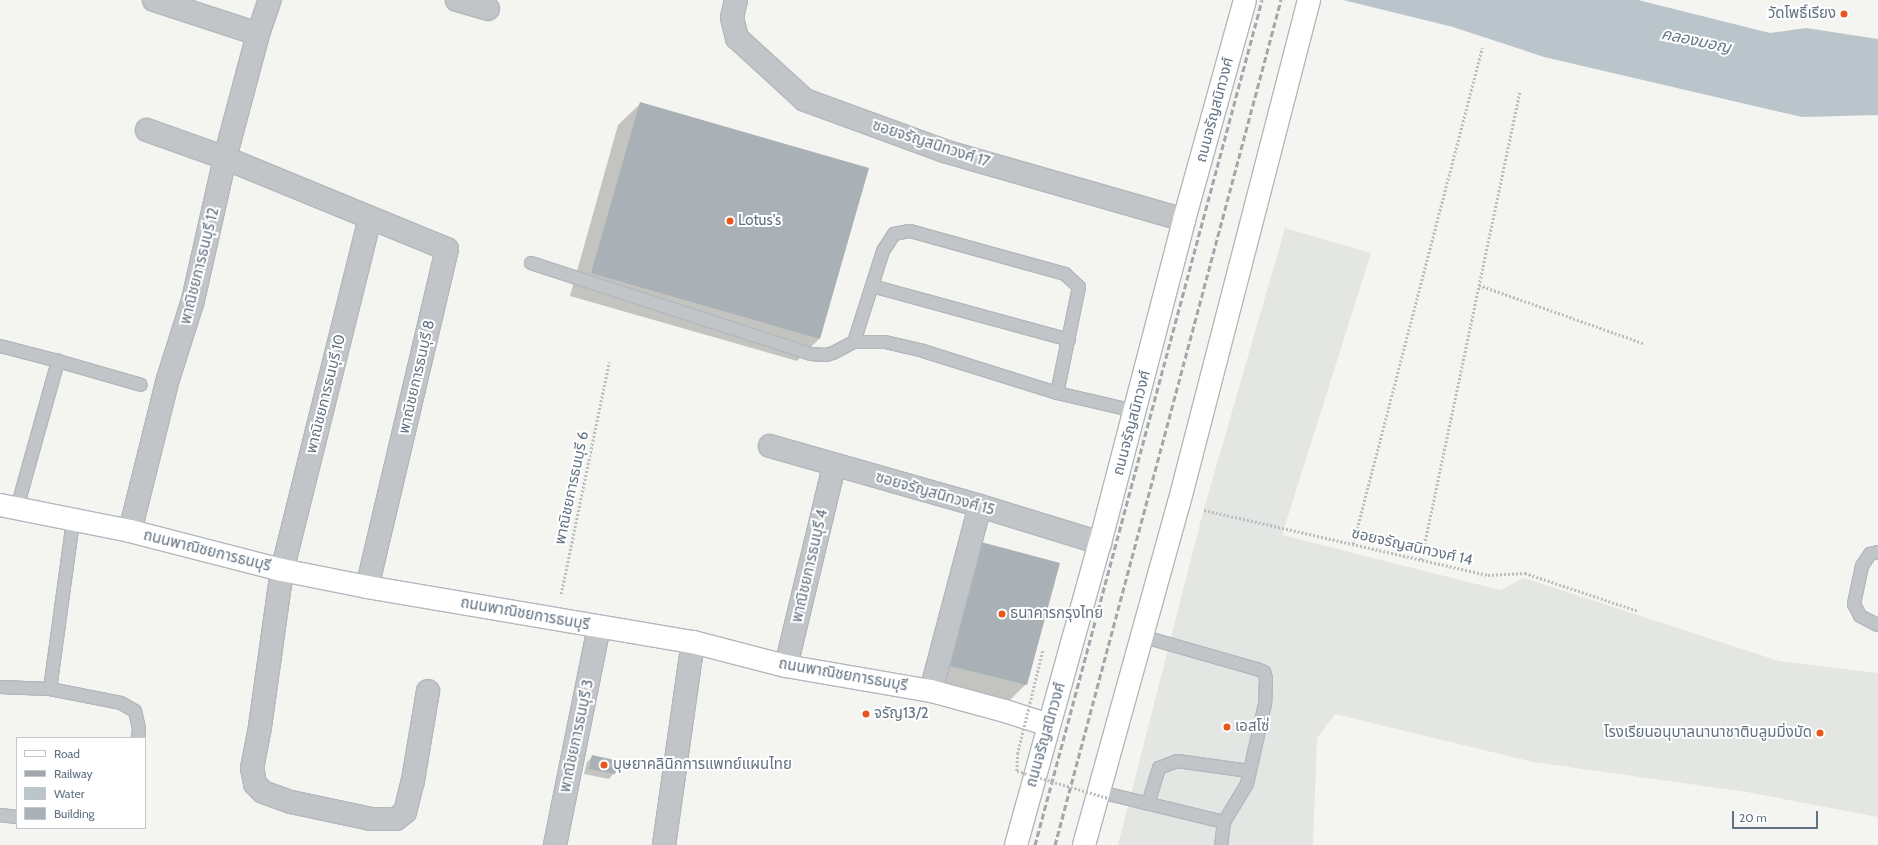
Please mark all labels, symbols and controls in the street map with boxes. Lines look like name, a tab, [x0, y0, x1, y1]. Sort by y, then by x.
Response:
place label: วัดโพธิ์เรียง	[1768, 5, 1836, 23]
marker: วัดโพธิ์เรียง	[1839, 9, 1849, 19]
water label: คลองมอญ	[1660, 24, 1732, 58]
street label: ถนนจรัญสนิทวงศ์	[1192, 55, 1238, 165]
street label: ซอยจรัญสนิทวงศ์ 17	[870, 117, 992, 171]
street label: พาณิชยการธนบุรี 12	[177, 206, 223, 326]
place label: Lotus's	[738, 212, 781, 230]
marker: Lotus's	[725, 216, 735, 226]
street label: พาณิชยการธนบุรี 8	[395, 319, 439, 435]
street label: พาณิชยการธนบุรี 10	[302, 333, 350, 455]
street label: ถนนจรัญสนิทวงศ์	[1109, 368, 1155, 478]
street label: พาณิชยการธนบุรี 6	[551, 430, 593, 546]
street label: ซอยจรัญสนิทวงศ์ 15	[873, 468, 997, 520]
street label: พาณิชยการธนบุรี 4	[788, 508, 832, 624]
street label: ซอยจรัญสนิทวงศ์ 14	[1350, 524, 1474, 570]
street label: ถนนพาณิชยการธนบุรี	[141, 526, 273, 576]
street label: ถนนพาณิชยการธนบุรี	[459, 594, 591, 634]
place label: ธนาคารกรุงไทย	[1010, 605, 1103, 623]
marker: ธนาคารกรุงไทย	[997, 609, 1007, 619]
street label: ถนนพาณิชยการธนบุรี	[777, 655, 909, 695]
street label: พาณิชยการธนบุรี 3	[556, 678, 598, 794]
street label: ถนนจรัญสนิทวงศ์	[1022, 681, 1070, 789]
place label: จรัญ13/2	[874, 705, 929, 723]
marker: จรัญ13/2	[861, 709, 871, 719]
place label: เอสโซ่	[1235, 718, 1269, 736]
marker: เอสโซ่	[1222, 722, 1232, 732]
place label: โรงเรียนอนุบาลนานาชาติบลูมมิ่งบัด	[1604, 724, 1812, 742]
marker: โรงเรียนอนุบาลนานาชาติบลูมมิ่งบัด	[1815, 728, 1825, 738]
legend	[16, 737, 146, 829]
text: Road	[54, 746, 80, 761]
place label: บุษยาคลินิกการแพทย์แผนไทย	[613, 756, 792, 774]
marker: บุษยาคลินิกการแพทย์แผนไทย	[598, 759, 610, 771]
text: Railway	[54, 766, 92, 781]
text: Water	[54, 786, 84, 801]
scale bar	[1734, 803, 1820, 829]
text: Building	[54, 806, 95, 821]
text: 20 m	[1739, 810, 1767, 825]

